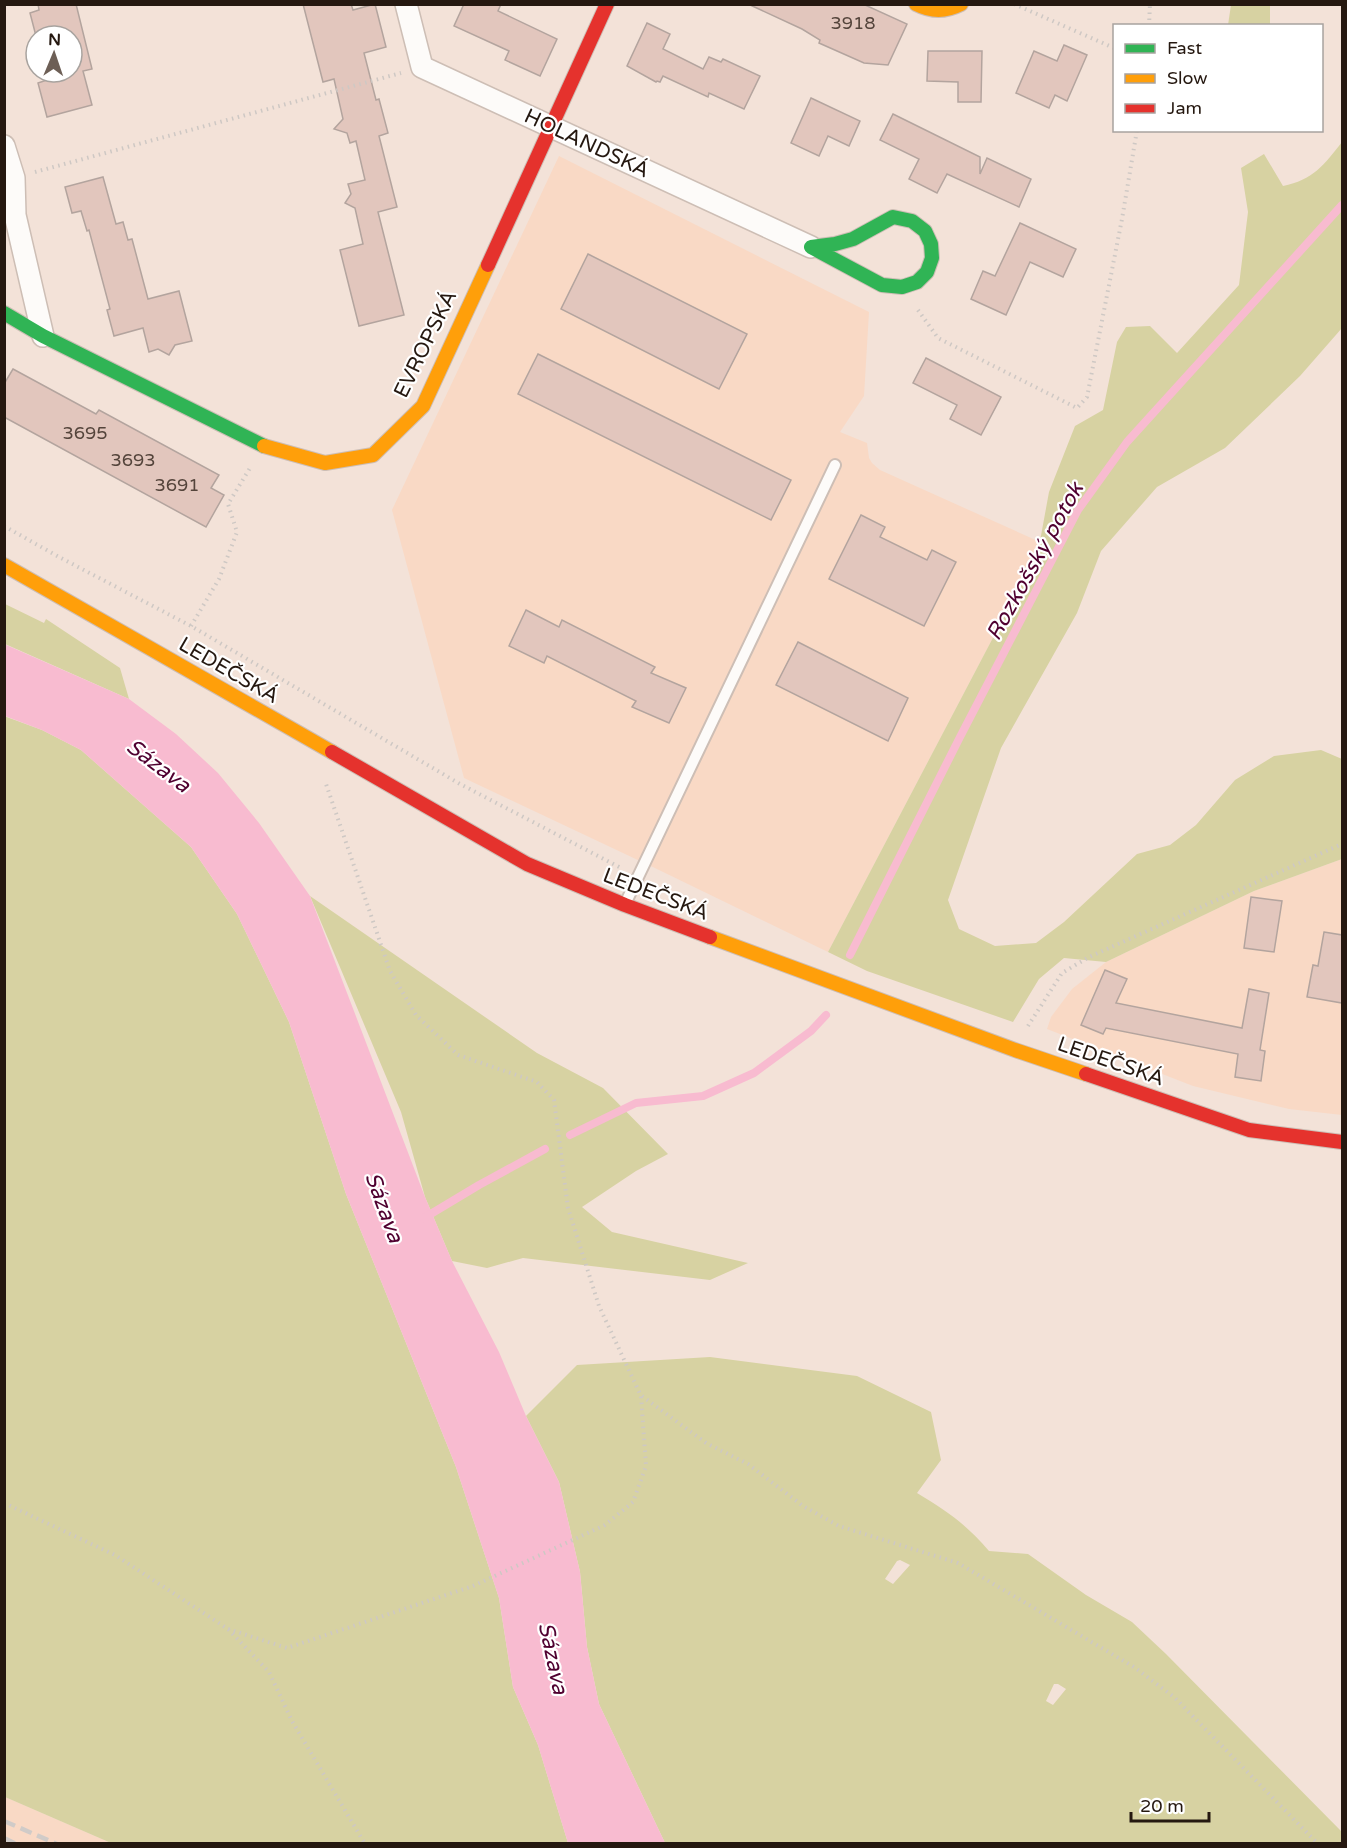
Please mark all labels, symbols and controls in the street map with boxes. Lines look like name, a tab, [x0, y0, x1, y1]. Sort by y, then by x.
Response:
house number: 3918	[830, 12, 876, 34]
north arrow	[24, 24, 84, 84]
legend	[1113, 24, 1323, 132]
text: N	[48, 30, 61, 50]
text: Fast	[1167, 37, 1202, 59]
text: Slow	[1167, 67, 1208, 89]
text: Jam	[1167, 97, 1202, 119]
street label: HOLANDSKÁ	[520, 104, 653, 183]
street label: EVROPSKÁ	[389, 286, 462, 402]
house number: 3695	[62, 422, 108, 444]
house number: 3693	[110, 449, 156, 471]
house number: 3691	[154, 474, 200, 496]
water label: Rozkošský potok	[981, 476, 1090, 645]
street label: LEDEČSKÁ	[174, 632, 283, 709]
water label: Sázava	[121, 733, 196, 799]
street label: LEDEČSKÁ	[599, 863, 712, 926]
street label: LEDEČSKÁ	[1054, 1032, 1168, 1091]
water label: Sázava	[359, 1169, 409, 1247]
water label: Sázava	[533, 1620, 573, 1697]
scale bar	[1131, 1785, 1209, 1823]
text: 20 m	[1140, 1795, 1184, 1817]

